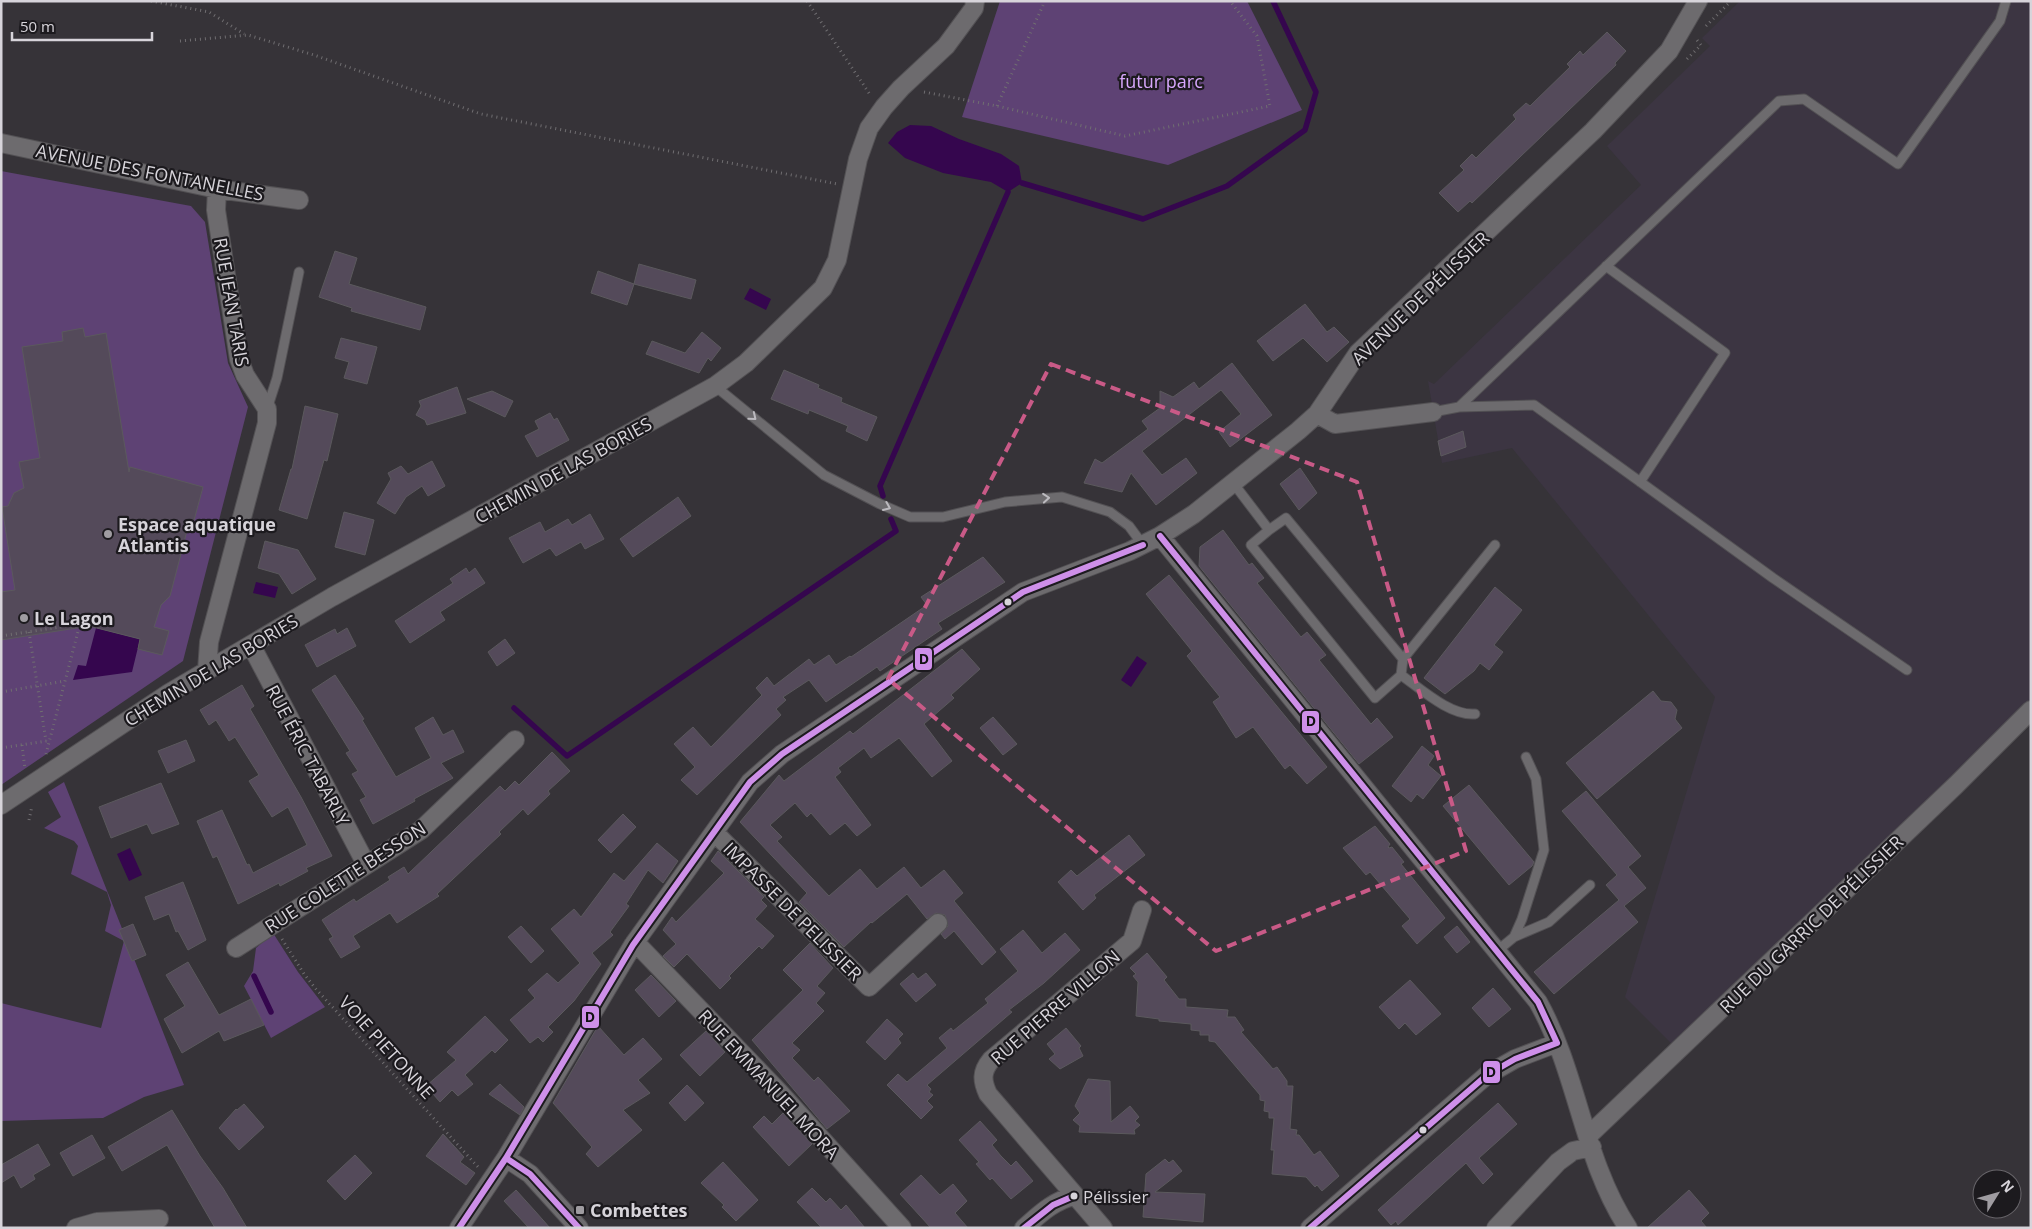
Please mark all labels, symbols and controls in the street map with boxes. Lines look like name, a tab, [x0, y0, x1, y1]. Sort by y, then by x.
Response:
scale bar	[12, 10, 152, 42]
text: 50 m	[20, 16, 55, 36]
park label: futur parc	[1119, 69, 1203, 93]
street label: AVENUE DES FONTANELLES	[34, 138, 266, 206]
street label: AVENUE DE PÉLISSIER	[1346, 226, 1494, 370]
street label: RUE JEAN TARIS	[209, 236, 255, 369]
street label: CHEMIN DE LAS BORIES	[470, 411, 656, 529]
one-way arrow	[747, 412, 756, 420]
one-way arrow	[1042, 493, 1050, 504]
one-way arrow	[882, 501, 891, 512]
place label: Espace aquatique Atlantis	[118, 512, 276, 557]
marker: Espace aquatique Atlantis	[102, 528, 114, 540]
unlabelled marker	[1003, 597, 1013, 607]
place label: Le Lagon	[34, 606, 114, 630]
street label: CHEMIN DE LAS BORIES	[120, 608, 302, 731]
marker: Le Lagon	[18, 612, 30, 624]
line badge: D	[914, 647, 933, 671]
text: D	[919, 649, 929, 668]
street label: RUE ÉRIC TABARLY	[261, 681, 356, 830]
line badge: D	[1301, 710, 1320, 734]
text: D	[1306, 711, 1316, 730]
street label: RUE COLETTE BESSON	[260, 816, 430, 938]
street label: RUE DU GARRIC DE PÉLISSIER	[1714, 830, 1908, 1018]
street label: IMPASSE DE PELISSIER	[718, 836, 868, 986]
street label: RUE PIERRE VILLON	[985, 944, 1125, 1070]
street label: VOIE PIETONNE	[334, 990, 440, 1104]
street label: RUE EMMANUEL MORA	[693, 1004, 845, 1164]
line badge: D	[581, 1005, 600, 1029]
text: D	[585, 1007, 595, 1026]
line badge: D	[1482, 1060, 1501, 1084]
text: D	[1486, 1062, 1496, 1081]
unlabelled marker	[1418, 1125, 1428, 1135]
north arrow	[1972, 1169, 2022, 1219]
text: N	[1997, 1176, 2019, 1196]
place label: Pélissier	[1083, 1185, 1148, 1208]
marker: Pélissier	[1069, 1191, 1079, 1201]
place label: Combettes	[590, 1198, 688, 1222]
marker: Combettes	[574, 1204, 586, 1216]

